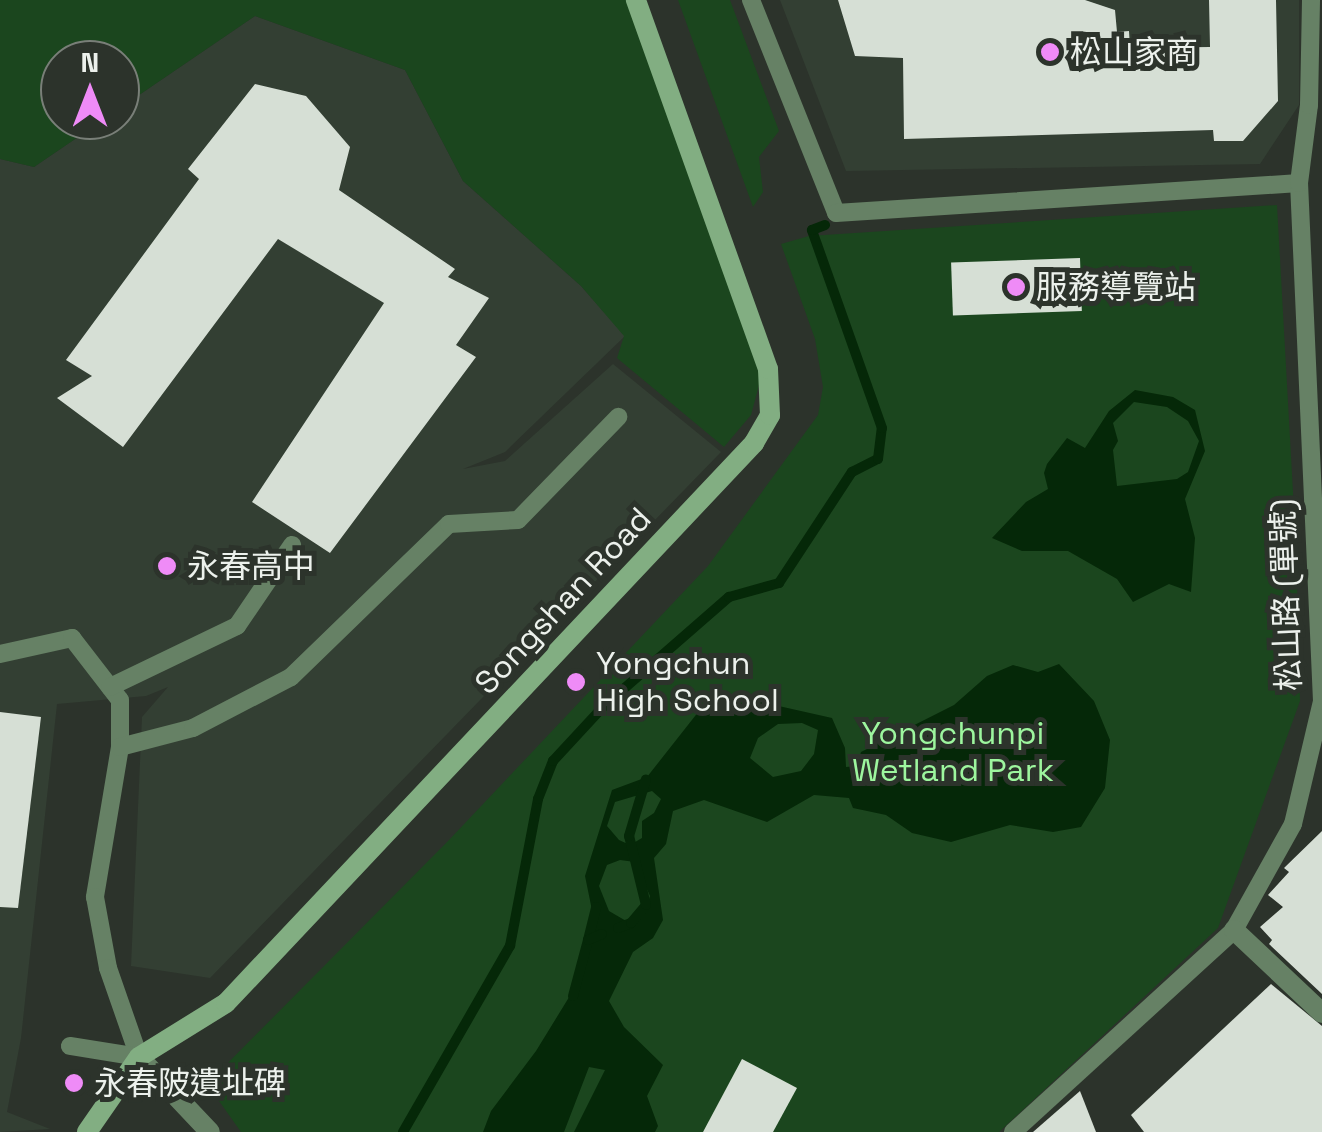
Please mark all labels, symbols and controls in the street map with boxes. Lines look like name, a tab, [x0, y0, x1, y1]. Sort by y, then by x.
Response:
place label: 松山家商	[1070, 33, 1198, 71]
north arrow	[40, 40, 140, 140]
marker: 松山家商	[1039, 41, 1061, 63]
text: N	[81, 44, 99, 80]
place label: 服務導覽站	[1036, 268, 1196, 306]
marker: 服務導覽站	[1005, 276, 1027, 298]
street label: 松山路 (單號)	[1263, 498, 1309, 692]
street label: Songshan Road	[467, 500, 659, 702]
place label: 永春高中	[187, 547, 315, 585]
marker: 永春高中	[156, 555, 178, 577]
place label: Yongchun High School	[596, 645, 779, 720]
marker: Yongchun High School	[565, 671, 587, 693]
park label: Yongchunpi Wetland Park	[852, 715, 1054, 790]
place label: 永春陂遺址碑	[94, 1064, 286, 1102]
marker: 永春陂遺址碑	[63, 1072, 85, 1094]

